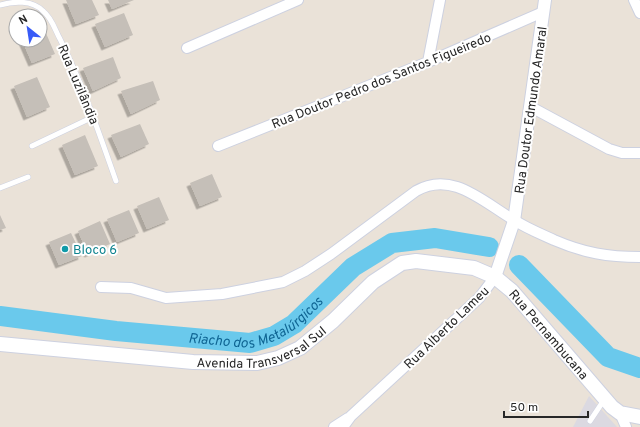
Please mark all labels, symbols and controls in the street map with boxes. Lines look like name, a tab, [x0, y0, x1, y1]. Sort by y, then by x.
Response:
north arrow	[8, 8, 48, 48]
text: N	[17, 12, 30, 28]
street label: Rua Doutor Edmundo Amaral	[512, 26, 552, 195]
street label: Rua Doutor Pedro dos Santos Figueiredo	[270, 30, 494, 133]
street label: Rua Luzilândia	[53, 42, 101, 127]
place label: Bloco 6	[73, 243, 117, 259]
marker: Bloco 6	[60, 244, 70, 254]
street label: Rua Alberto Lameu	[401, 284, 493, 373]
street label: Rua Pernambucana	[504, 287, 591, 384]
water label: Riacho dos Metalúrgicos	[188, 293, 328, 353]
street label: Avenida Transversal Sul	[196, 324, 330, 373]
scale bar	[504, 393, 588, 419]
text: 50 m	[510, 400, 538, 416]

